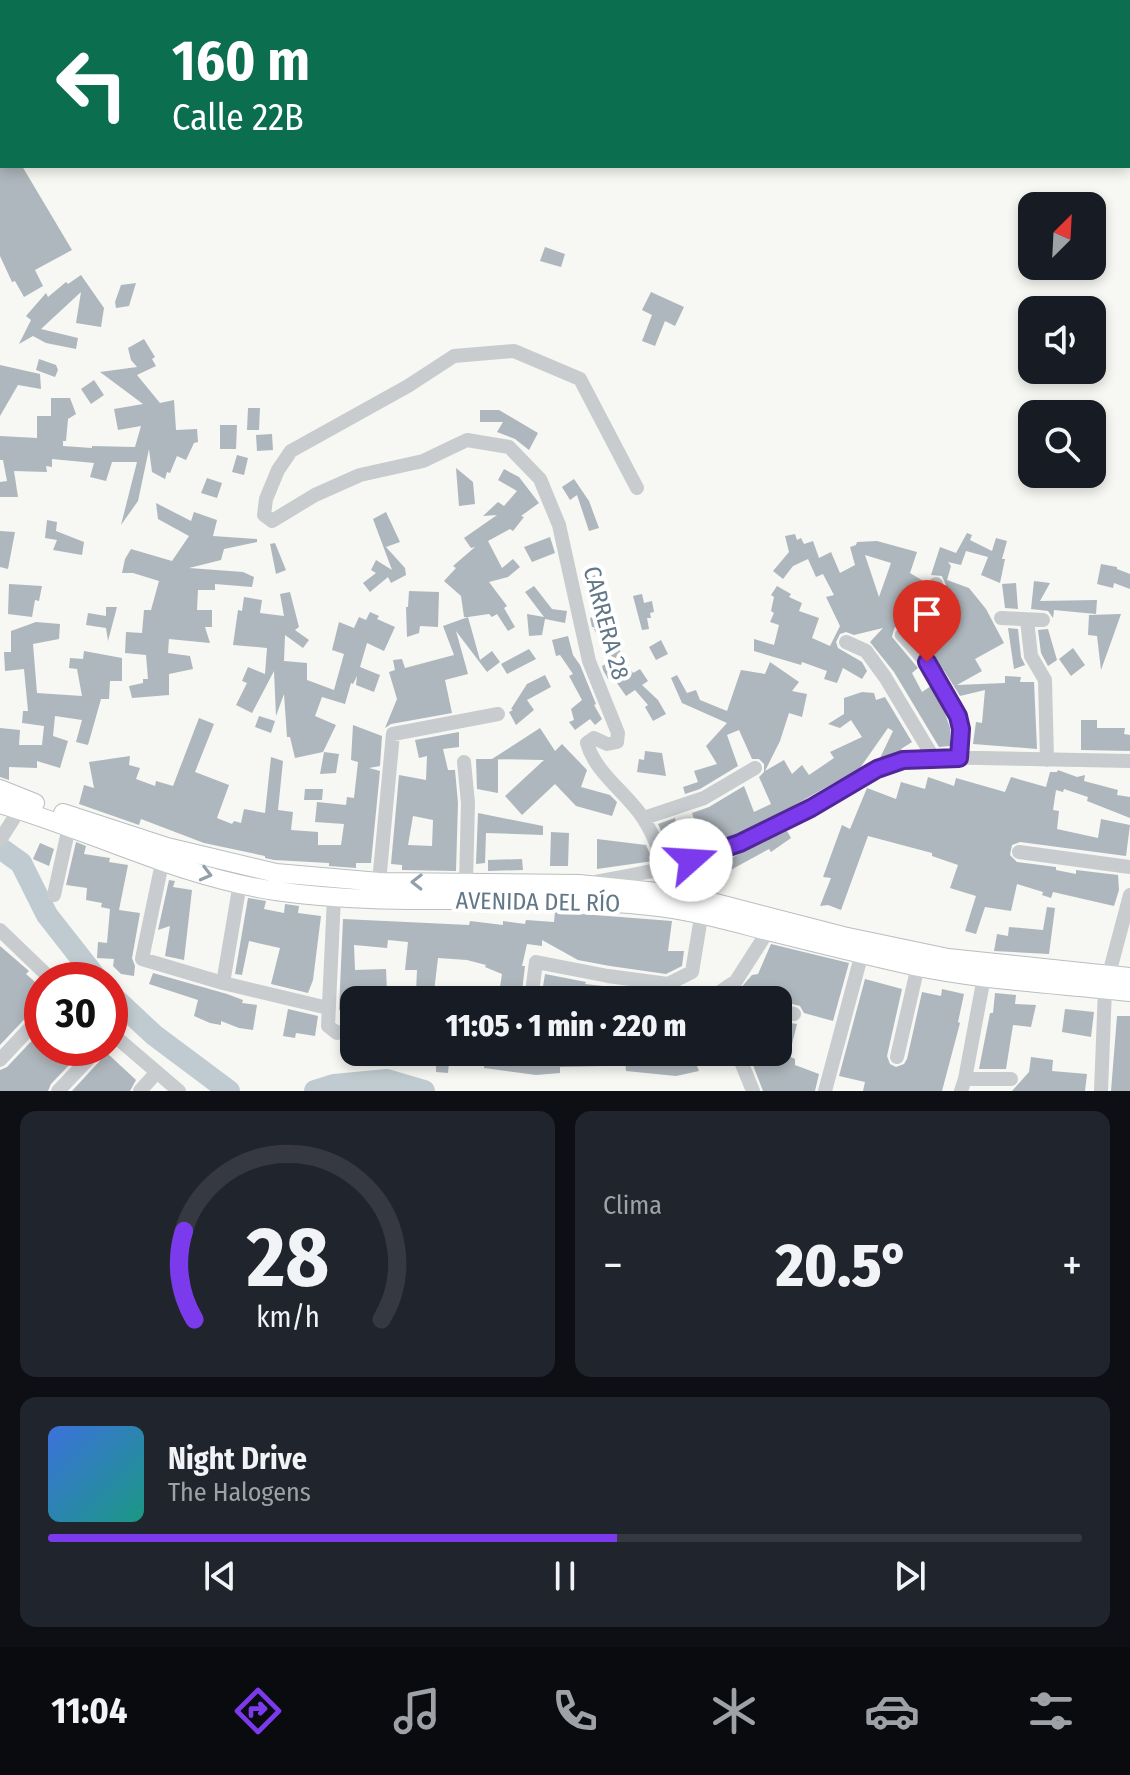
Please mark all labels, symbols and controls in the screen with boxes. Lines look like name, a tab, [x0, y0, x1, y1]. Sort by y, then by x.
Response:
text: 160 m	[172, 28, 310, 95]
icon: left	[40, 32, 144, 136]
text: Calle 22B	[172, 96, 304, 140]
north arrow	[1018, 192, 1106, 280]
map controls	[1018, 192, 1106, 488]
button: sound	[1018, 296, 1106, 384]
button: search	[1018, 400, 1106, 488]
street label: CARRERA 28	[577, 563, 635, 683]
pin	[893, 580, 961, 662]
icon: arrive	[905, 592, 949, 636]
position arrow	[649, 818, 733, 902]
one-way arrow	[199, 865, 213, 882]
one-way arrow	[410, 873, 423, 891]
street label: AVENIDA DEL RÍO	[456, 886, 620, 917]
speed limit sign: 30	[24, 962, 128, 1066]
text: 11:05 · 1 min · 220 m	[446, 1008, 686, 1044]
text: Clima	[603, 1190, 662, 1221]
text: 28	[245, 1208, 329, 1308]
text: 20.5°	[776, 1230, 909, 1302]
text: −	[603, 1239, 623, 1292]
text: +	[1062, 1239, 1082, 1292]
text: km/h	[256, 1300, 319, 1335]
text: Night Drive	[168, 1441, 307, 1477]
text: The Halogens	[168, 1477, 311, 1508]
icon: previous	[198, 1554, 242, 1598]
icon: pause	[543, 1554, 587, 1598]
icon: next	[888, 1554, 932, 1598]
icon: directions	[230, 1683, 286, 1739]
icon: music	[389, 1683, 445, 1739]
icon: phone	[547, 1683, 603, 1739]
icon: climate	[706, 1683, 762, 1739]
icon: car	[864, 1683, 920, 1739]
icon: filters	[1023, 1683, 1079, 1739]
text: 11:04	[51, 1689, 127, 1733]

